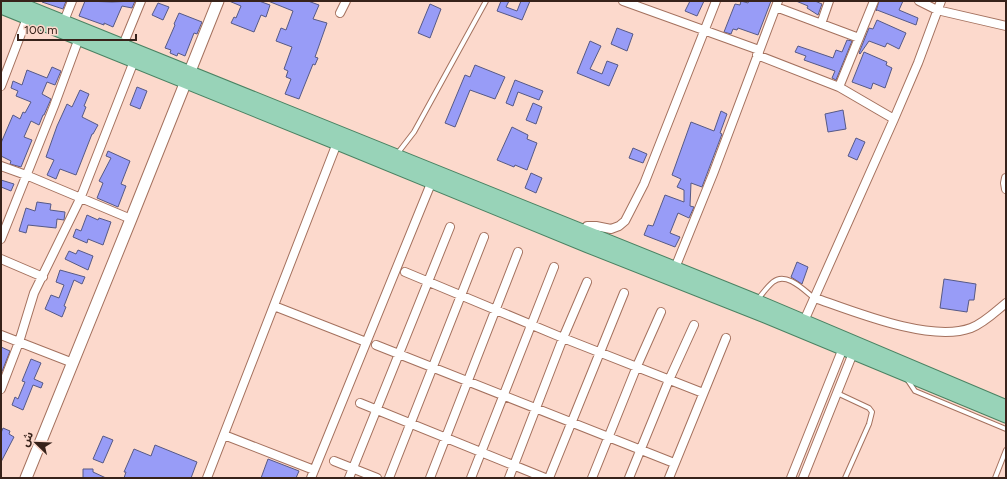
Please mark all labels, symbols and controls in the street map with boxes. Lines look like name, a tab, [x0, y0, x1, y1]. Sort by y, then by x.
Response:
scale bar	[18, 16, 136, 42]
text: 100 m	[24, 23, 58, 37]
north arrow	[16, 423, 56, 463]
text: ش	[18, 430, 36, 449]

